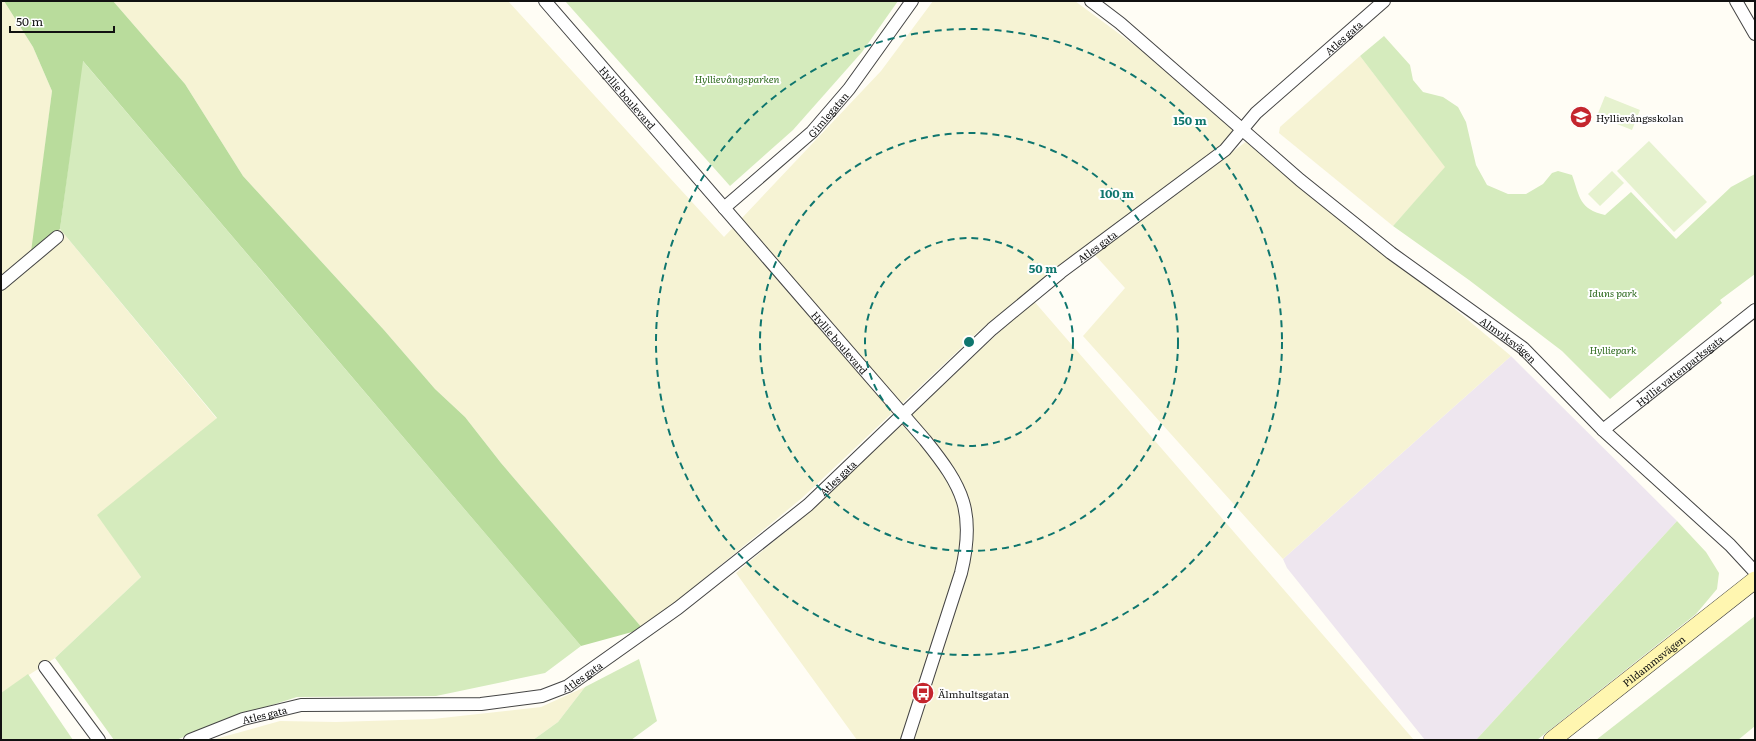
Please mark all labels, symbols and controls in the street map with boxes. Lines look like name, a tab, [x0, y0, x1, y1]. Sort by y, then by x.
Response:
scale bar	[10, 8, 114, 34]
text: 50 m	[16, 12, 43, 30]
street label: Atles gata	[1321, 16, 1365, 58]
street label: Hyllie boulevard	[597, 62, 660, 132]
park label: Hyllievångsparken	[694, 71, 780, 86]
street label: Gimlegatan	[804, 88, 851, 140]
school or university icon: Hyllievångsskolan	[1568, 104, 1594, 130]
place label: Hyllievångsskolan	[1596, 110, 1684, 125]
text: 150 m	[1173, 111, 1207, 129]
text: 100 m	[1100, 184, 1134, 202]
street label: Atles gata	[1074, 226, 1120, 265]
text: 50 m	[1029, 259, 1057, 277]
park label: Iduns park	[1589, 285, 1638, 300]
street label: Hyllie boulevard	[809, 307, 872, 377]
street label: Almviksvägen	[1478, 312, 1541, 366]
street label: Hyllie vattenparksgata	[1632, 330, 1727, 409]
centre of rings	[962, 335, 976, 349]
park label: Hylliepark	[1589, 342, 1637, 357]
street label: Atles gata	[815, 456, 859, 498]
street label: Pildammsvägen	[1619, 631, 1688, 690]
street label: Atles gata	[560, 657, 605, 695]
bus stop icon: Älmhultsgatan	[910, 680, 936, 706]
place label: Älmhultsgatan	[938, 686, 1009, 701]
street label: Atles gata	[240, 701, 289, 726]

